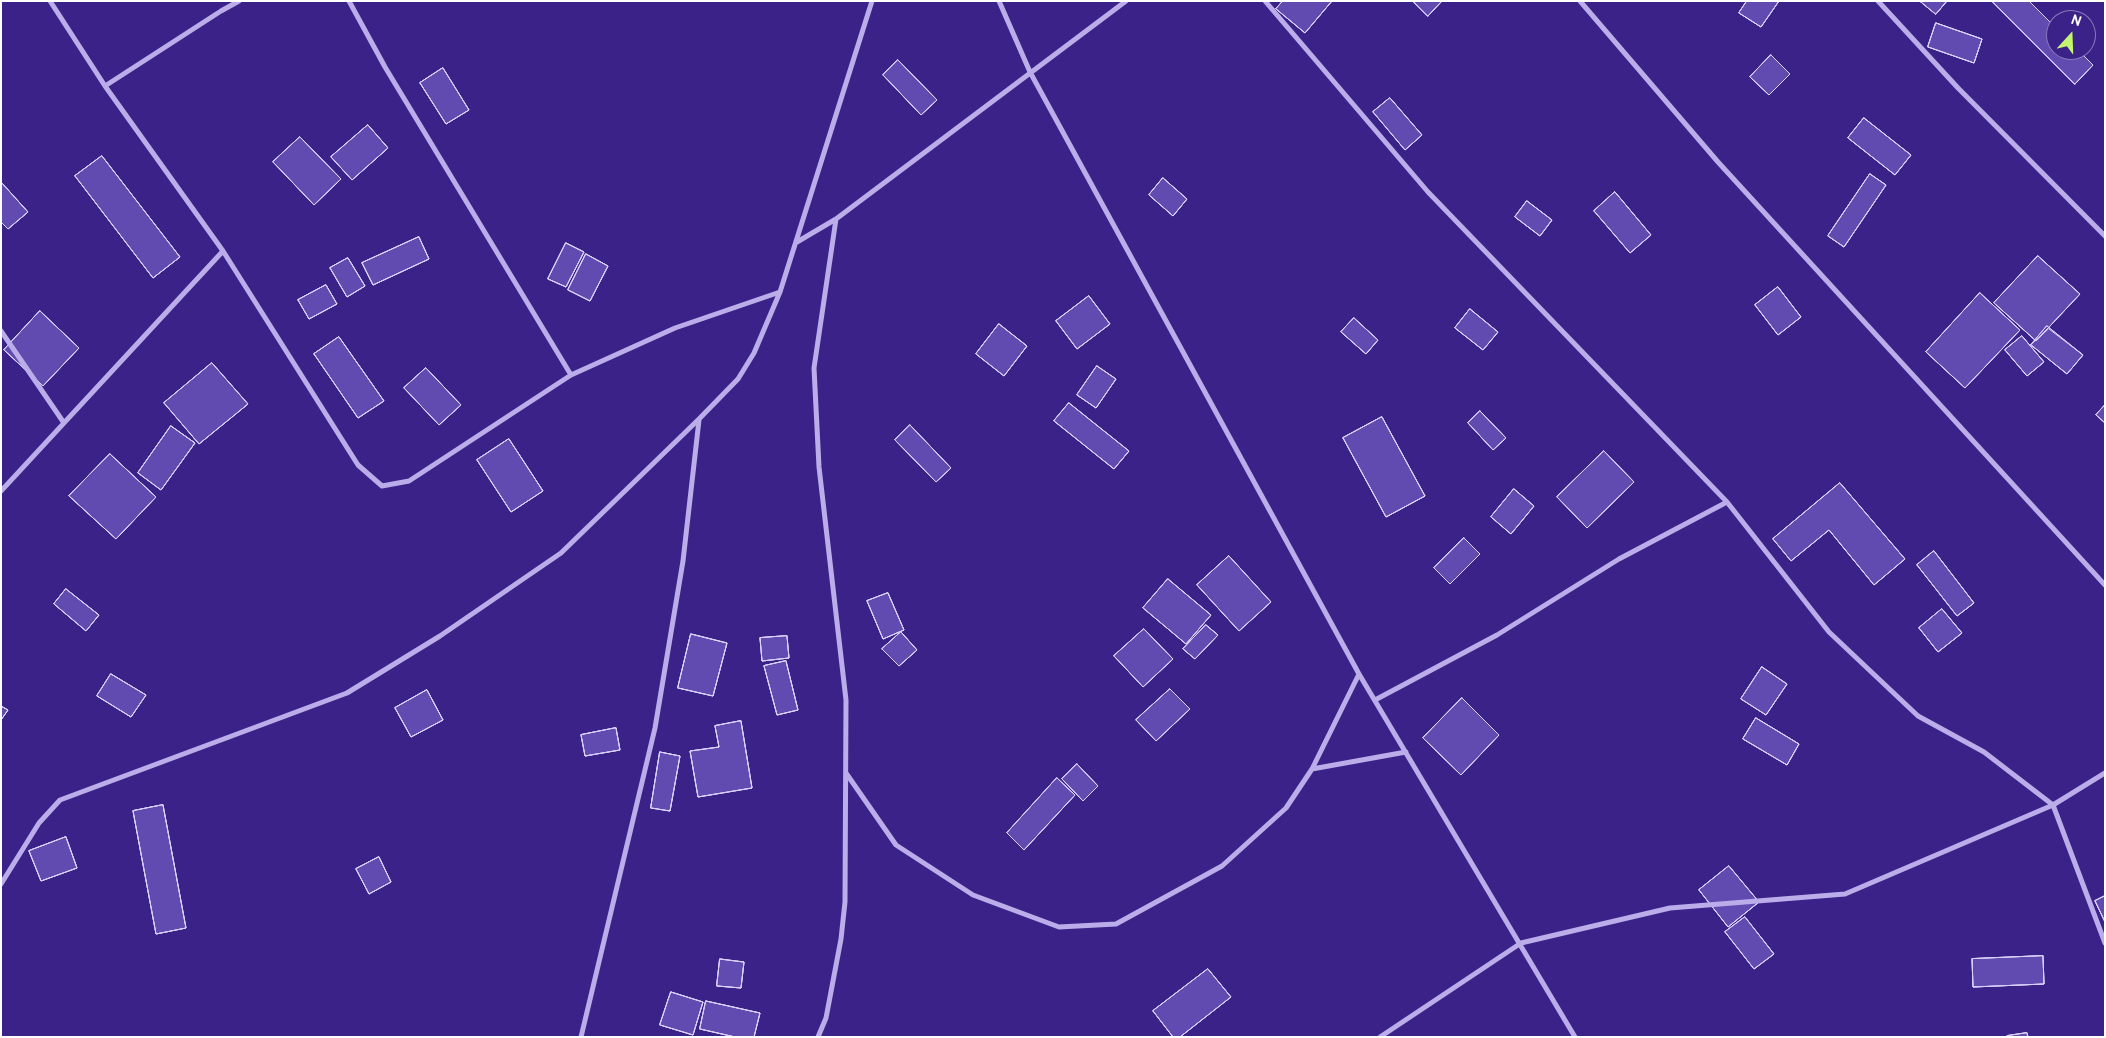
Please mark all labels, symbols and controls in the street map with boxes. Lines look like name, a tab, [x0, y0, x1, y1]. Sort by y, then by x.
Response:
north arrow	[2046, 10, 2096, 60]
text: N	[2068, 12, 2084, 31]

